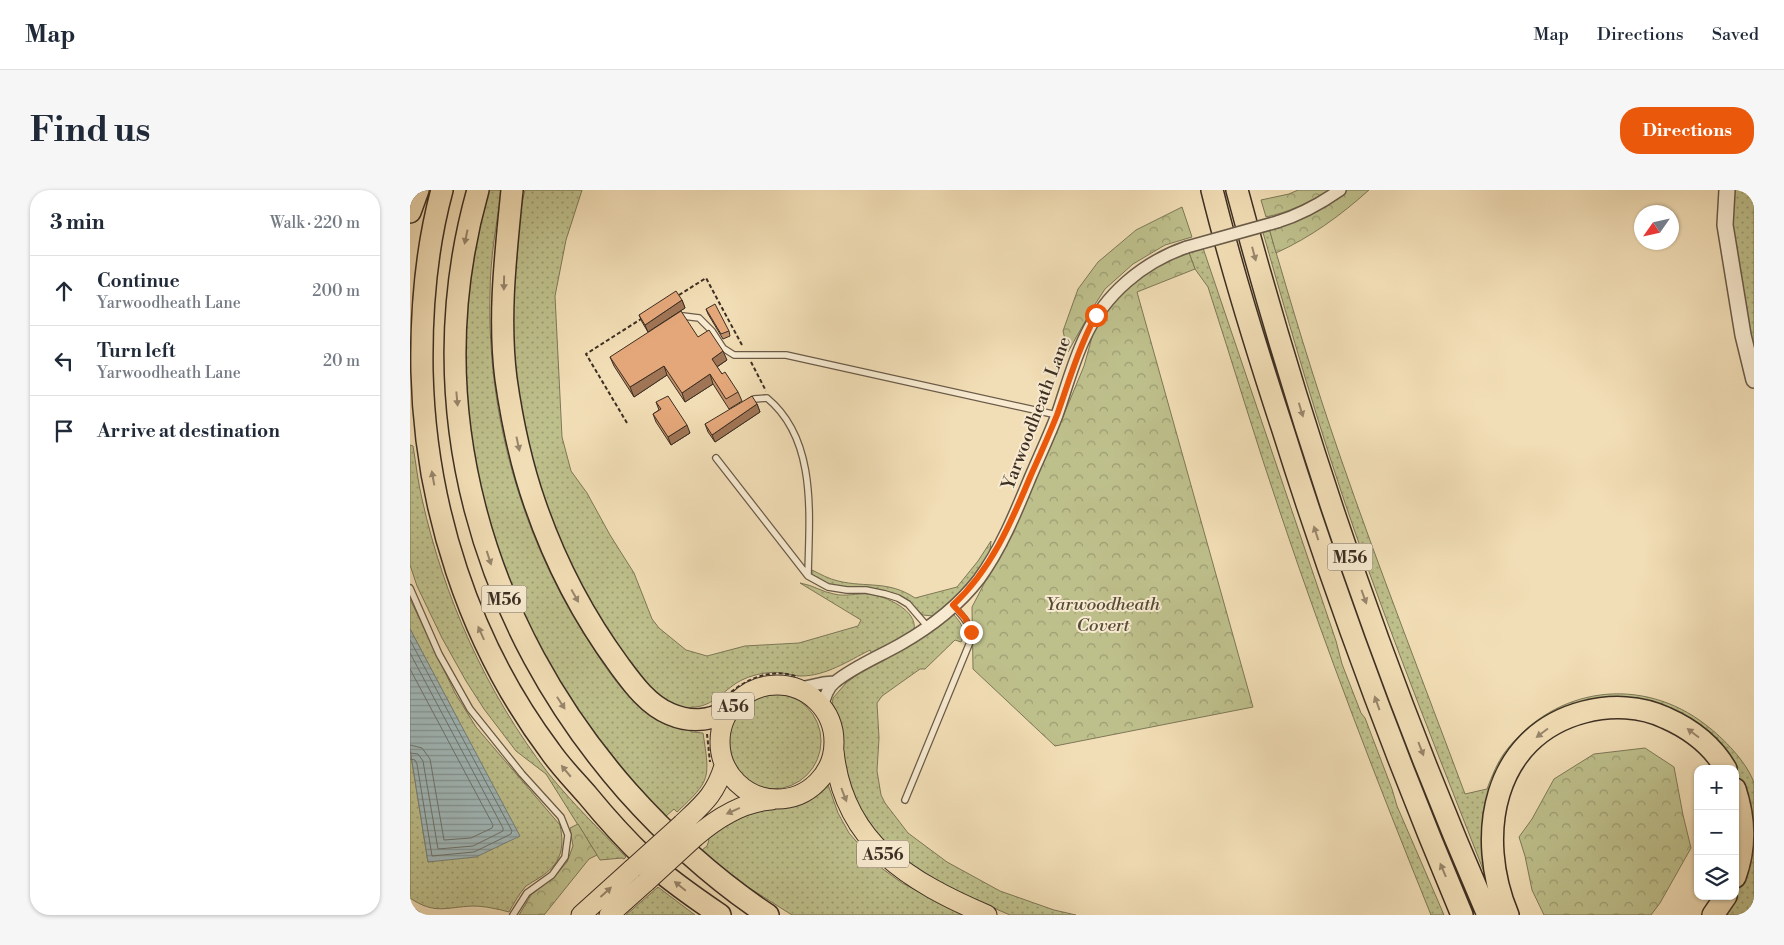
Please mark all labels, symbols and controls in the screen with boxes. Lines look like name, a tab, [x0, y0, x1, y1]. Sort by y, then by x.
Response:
text: Map	[25, 20, 75, 50]
text: Map	[1533, 23, 1569, 46]
text: Directions	[1597, 23, 1684, 46]
text: Saved	[1712, 23, 1759, 46]
button: Directions	[1620, 107, 1754, 154]
text: Find us	[30, 109, 150, 152]
north arrow	[1634, 205, 1679, 250]
text: 3 min	[50, 210, 105, 236]
text: Walk · 220 m	[270, 213, 360, 233]
one-way arrow	[462, 230, 470, 246]
one-way arrow	[1251, 246, 1259, 261]
text: Continue	[97, 269, 180, 293]
one-way arrow	[500, 275, 508, 291]
icon: ahead	[50, 277, 78, 305]
text: 200 m	[312, 281, 360, 301]
text: Yarwoodheath Lane	[97, 293, 241, 313]
route start	[1085, 304, 1108, 327]
street label: Yarwoodheath Lane	[996, 333, 1076, 494]
text: Turn left	[97, 339, 176, 363]
icon: left	[50, 347, 78, 375]
text: 20 m	[323, 351, 360, 371]
text: Yarwoodheath Lane	[97, 363, 241, 383]
one-way arrow	[453, 391, 461, 407]
one-way arrow	[1298, 402, 1305, 417]
icon: arrive	[50, 417, 78, 445]
text: Arrive at destination	[97, 419, 280, 443]
one-way arrow	[514, 436, 522, 452]
one-way arrow	[429, 471, 437, 486]
one-way arrow	[1312, 525, 1320, 540]
road number: M56	[1328, 544, 1372, 571]
one-way arrow	[486, 551, 494, 566]
road number: M56	[482, 586, 526, 612]
one-way arrow	[571, 588, 579, 603]
one-way arrow	[1361, 589, 1368, 604]
park label: Yarwoodheath Covert	[1046, 593, 1161, 637]
route end	[960, 621, 983, 644]
one-way arrow	[477, 626, 485, 640]
road number: A56	[712, 692, 754, 720]
one-way arrow	[1373, 695, 1380, 710]
one-way arrow	[556, 697, 566, 710]
one-way arrow	[1535, 728, 1549, 738]
one-way arrow	[1686, 728, 1700, 738]
one-way arrow	[1417, 742, 1425, 756]
one-way arrow	[561, 765, 572, 778]
map controls	[1694, 765, 1739, 900]
button: +	[1694, 765, 1739, 810]
one-way arrow	[840, 788, 848, 802]
one-way arrow	[726, 807, 740, 815]
button: −	[1694, 810, 1739, 855]
road number: A556	[857, 841, 909, 868]
button: layers	[1694, 855, 1739, 900]
one-way arrow	[1438, 863, 1446, 877]
one-way arrow	[674, 881, 687, 892]
one-way arrow	[600, 886, 612, 898]

